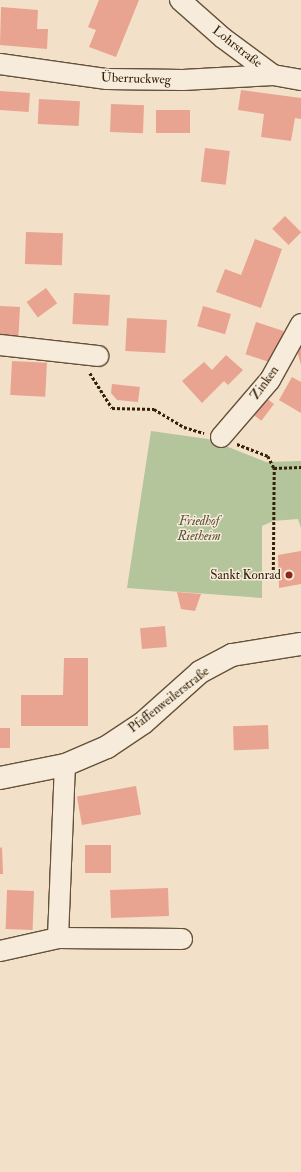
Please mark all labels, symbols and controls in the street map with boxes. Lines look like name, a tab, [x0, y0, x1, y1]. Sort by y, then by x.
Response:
street label: Lohrstraße	[209, 23, 265, 71]
street label: Überruckweg	[101, 70, 171, 88]
street label: Zinken	[248, 363, 282, 403]
park label: Friedhof Rietheim	[177, 514, 221, 545]
place label: Sankt Konrad	[210, 567, 281, 583]
marker: Sankt Konrad	[284, 570, 294, 580]
street label: Pfaffenweilerstraße	[126, 664, 212, 736]

